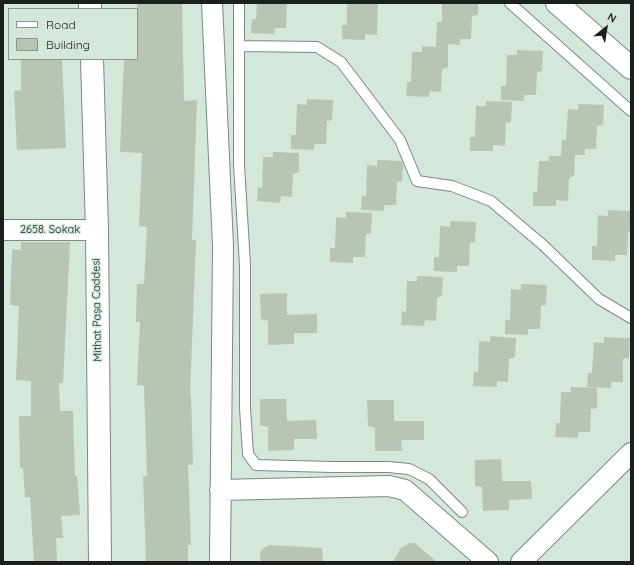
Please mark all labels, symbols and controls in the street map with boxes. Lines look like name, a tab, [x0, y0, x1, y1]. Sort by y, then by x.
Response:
legend	[8, 8, 138, 60]
north arrow	[586, 8, 626, 48]
text: N	[605, 10, 619, 26]
text: Road	[46, 17, 76, 32]
text: Building	[46, 37, 90, 52]
street label: 2658. Sokak	[20, 223, 80, 237]
street label: Mithat Paşa Caddesi	[89, 258, 105, 362]

